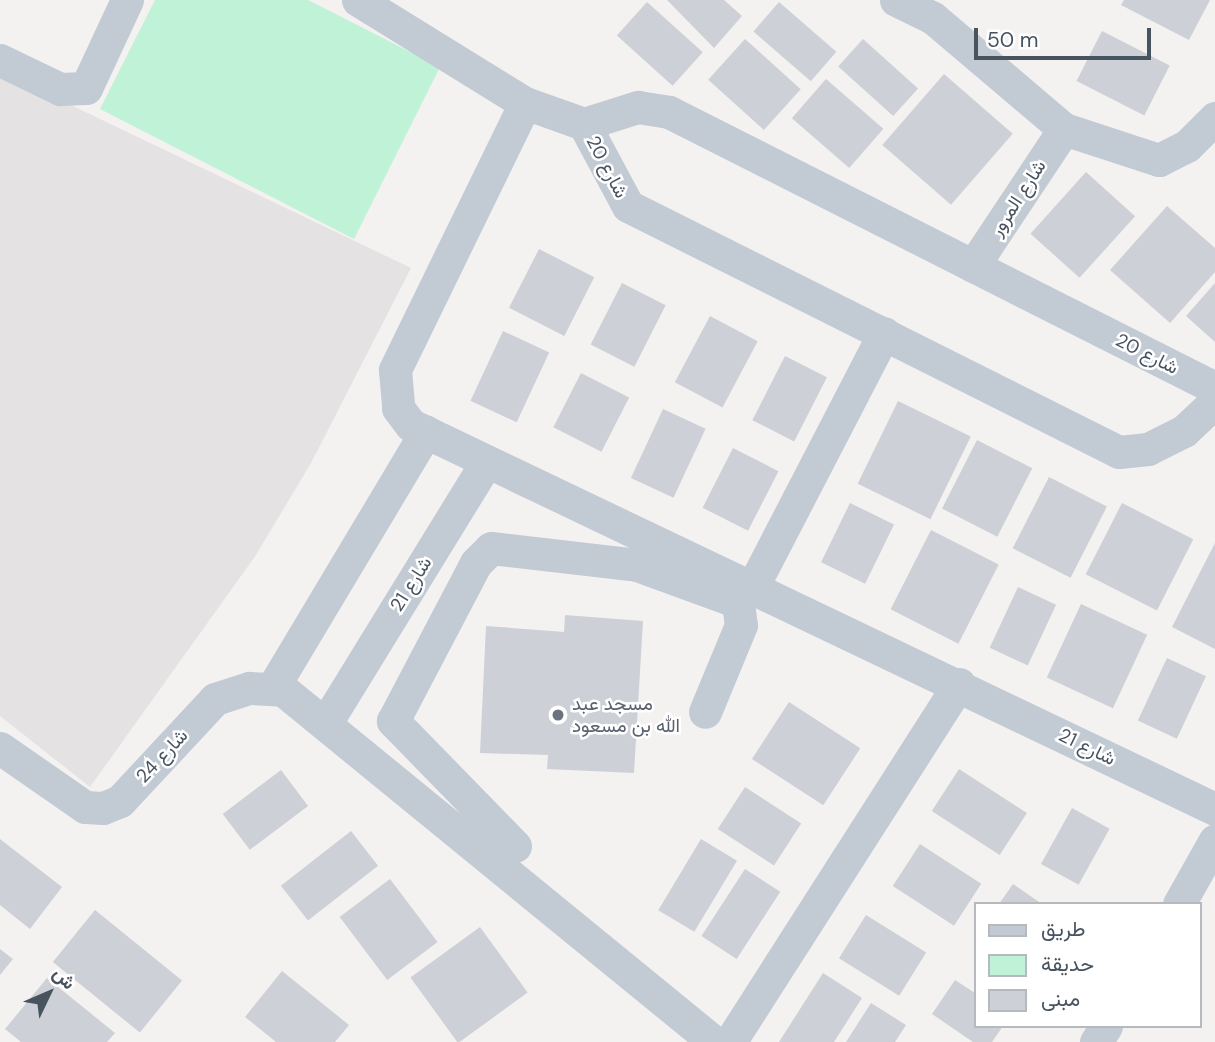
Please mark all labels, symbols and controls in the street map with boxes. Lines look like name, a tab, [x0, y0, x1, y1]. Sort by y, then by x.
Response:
scale bar	[977, 14, 1154, 58]
text: 50 m	[987, 26, 1038, 54]
street label: شارع 20	[581, 132, 633, 202]
street label: شارع المرور	[985, 156, 1051, 240]
street label: شارع 20	[1112, 329, 1182, 379]
street label: شارع 21	[385, 552, 437, 616]
place label: مسجد عبد الله بن مسعود	[572, 693, 680, 737]
marker: مسجد عبد الله بن مسعود	[550, 707, 566, 723]
street label: شارع 24	[131, 724, 193, 788]
street label: شارع 21	[1055, 724, 1119, 770]
legend	[974, 902, 1201, 1028]
text: طريق	[1041, 915, 1086, 943]
text: حديقة	[1041, 950, 1094, 978]
north arrow	[14, 958, 84, 1028]
text: ش	[48, 961, 81, 995]
text: مبنى	[1041, 985, 1080, 1013]

